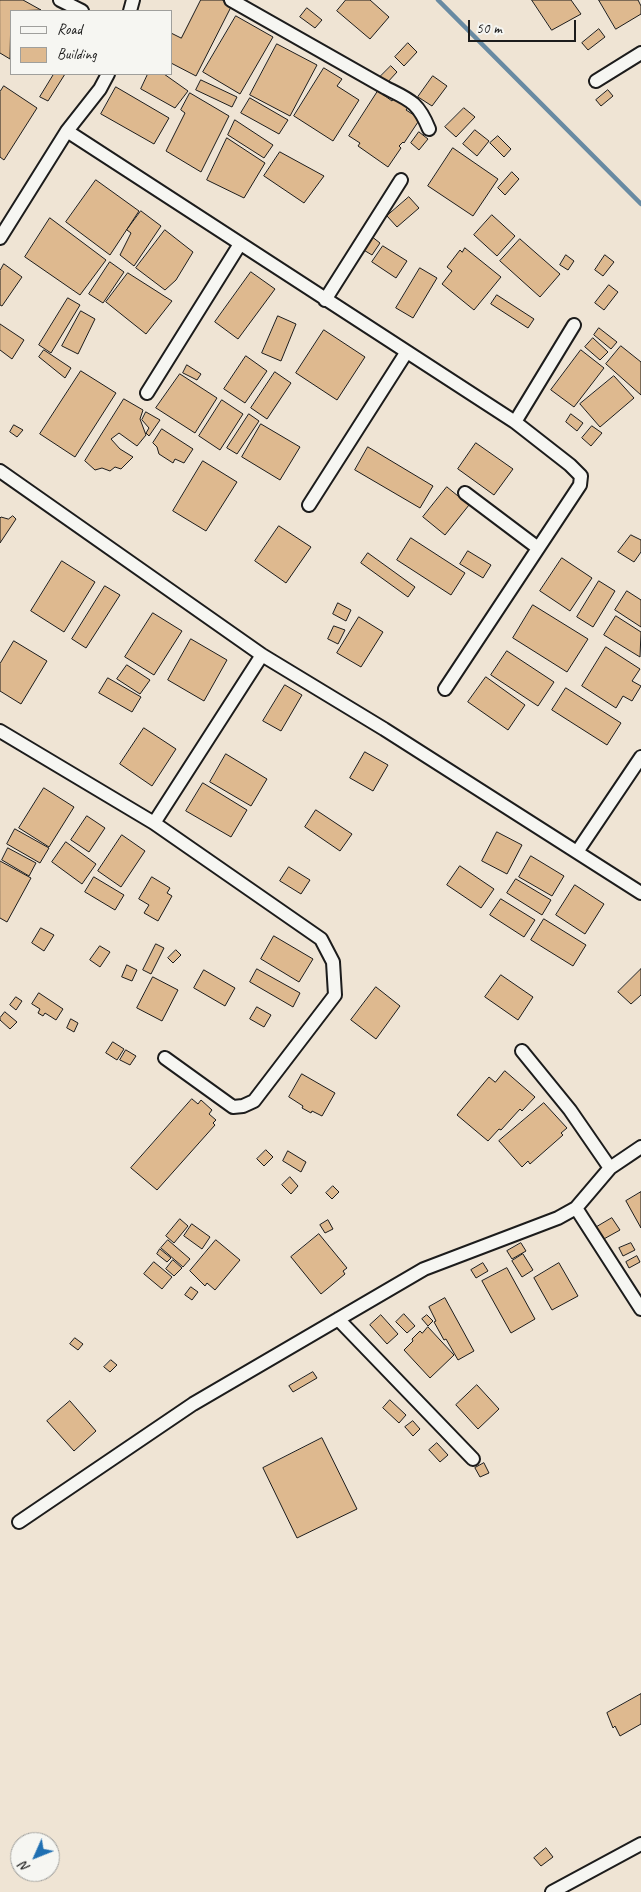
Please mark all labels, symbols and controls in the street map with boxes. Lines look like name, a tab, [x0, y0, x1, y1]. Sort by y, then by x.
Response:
legend	[10, 10, 172, 75]
scale bar	[471, 10, 578, 42]
text: 50 m	[476, 19, 502, 38]
text: Road	[57, 20, 82, 39]
text: Building	[57, 45, 96, 64]
north arrow	[10, 1832, 60, 1882]
text: N	[15, 1858, 34, 1876]

